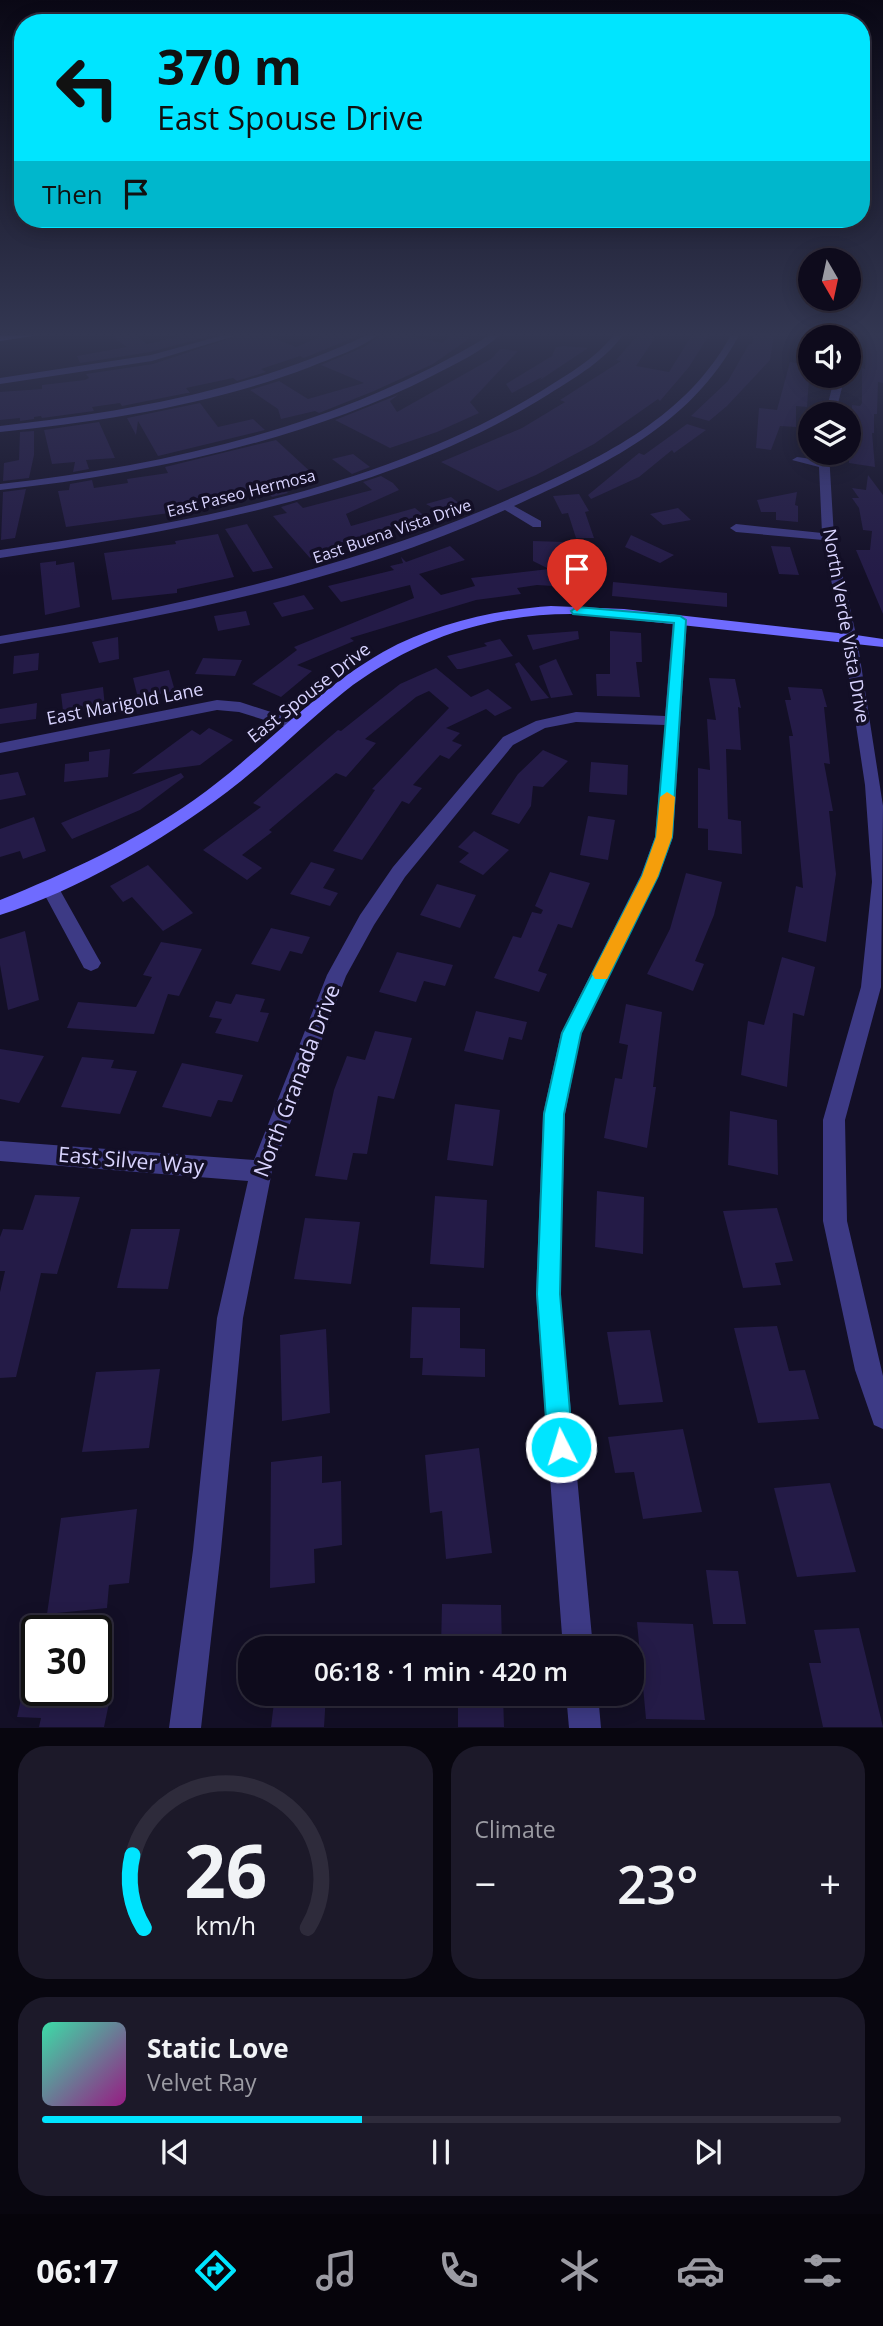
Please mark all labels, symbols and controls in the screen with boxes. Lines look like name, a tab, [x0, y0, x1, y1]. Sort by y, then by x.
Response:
text: 370 m	[157, 33, 302, 99]
icon: left	[42, 42, 133, 133]
text: East Spouse Drive	[157, 96, 423, 139]
icon: arrive	[117, 175, 155, 213]
text: Then	[42, 176, 103, 212]
north arrow	[798, 248, 861, 312]
map controls	[798, 248, 861, 465]
button: sound	[798, 325, 861, 388]
button: layers	[798, 402, 861, 465]
street label: East Paseo Hermosa	[164, 464, 318, 522]
street label: East Buena Vista Drive	[310, 494, 474, 568]
street label: North Verde Vista Drive	[818, 527, 876, 725]
pin	[547, 539, 607, 611]
icon: arrive	[558, 550, 596, 588]
street label: East Spouse Drive	[242, 637, 375, 748]
street label: East Marigold Lane	[44, 676, 205, 730]
street label: North Granada Drive	[246, 980, 346, 1181]
street label: East Silver Way	[57, 1140, 206, 1180]
position arrow	[524, 1410, 598, 1484]
speed limit sign: 30	[21, 1615, 112, 1706]
text: 06:18 · 1 min · 420 m	[314, 1653, 568, 1689]
text: Climate	[475, 1813, 556, 1845]
text: 26	[184, 1821, 267, 1920]
text: 23°	[617, 1848, 699, 1919]
text: −	[475, 1857, 496, 1909]
text: +	[819, 1857, 841, 1909]
text: km/h	[195, 1908, 256, 1942]
text: Static Love	[147, 2030, 289, 2066]
text: Velvet Ray	[147, 2066, 257, 2098]
icon: previous	[156, 2133, 194, 2171]
icon: pause	[422, 2133, 460, 2171]
icon: next	[689, 2133, 727, 2171]
icon: directions	[191, 2246, 240, 2295]
icon: music	[312, 2246, 361, 2295]
icon: phone	[434, 2246, 483, 2295]
icon: climate	[555, 2246, 604, 2295]
icon: car	[676, 2246, 725, 2295]
icon: filters	[798, 2246, 847, 2295]
text: 06:17	[36, 2249, 119, 2292]

